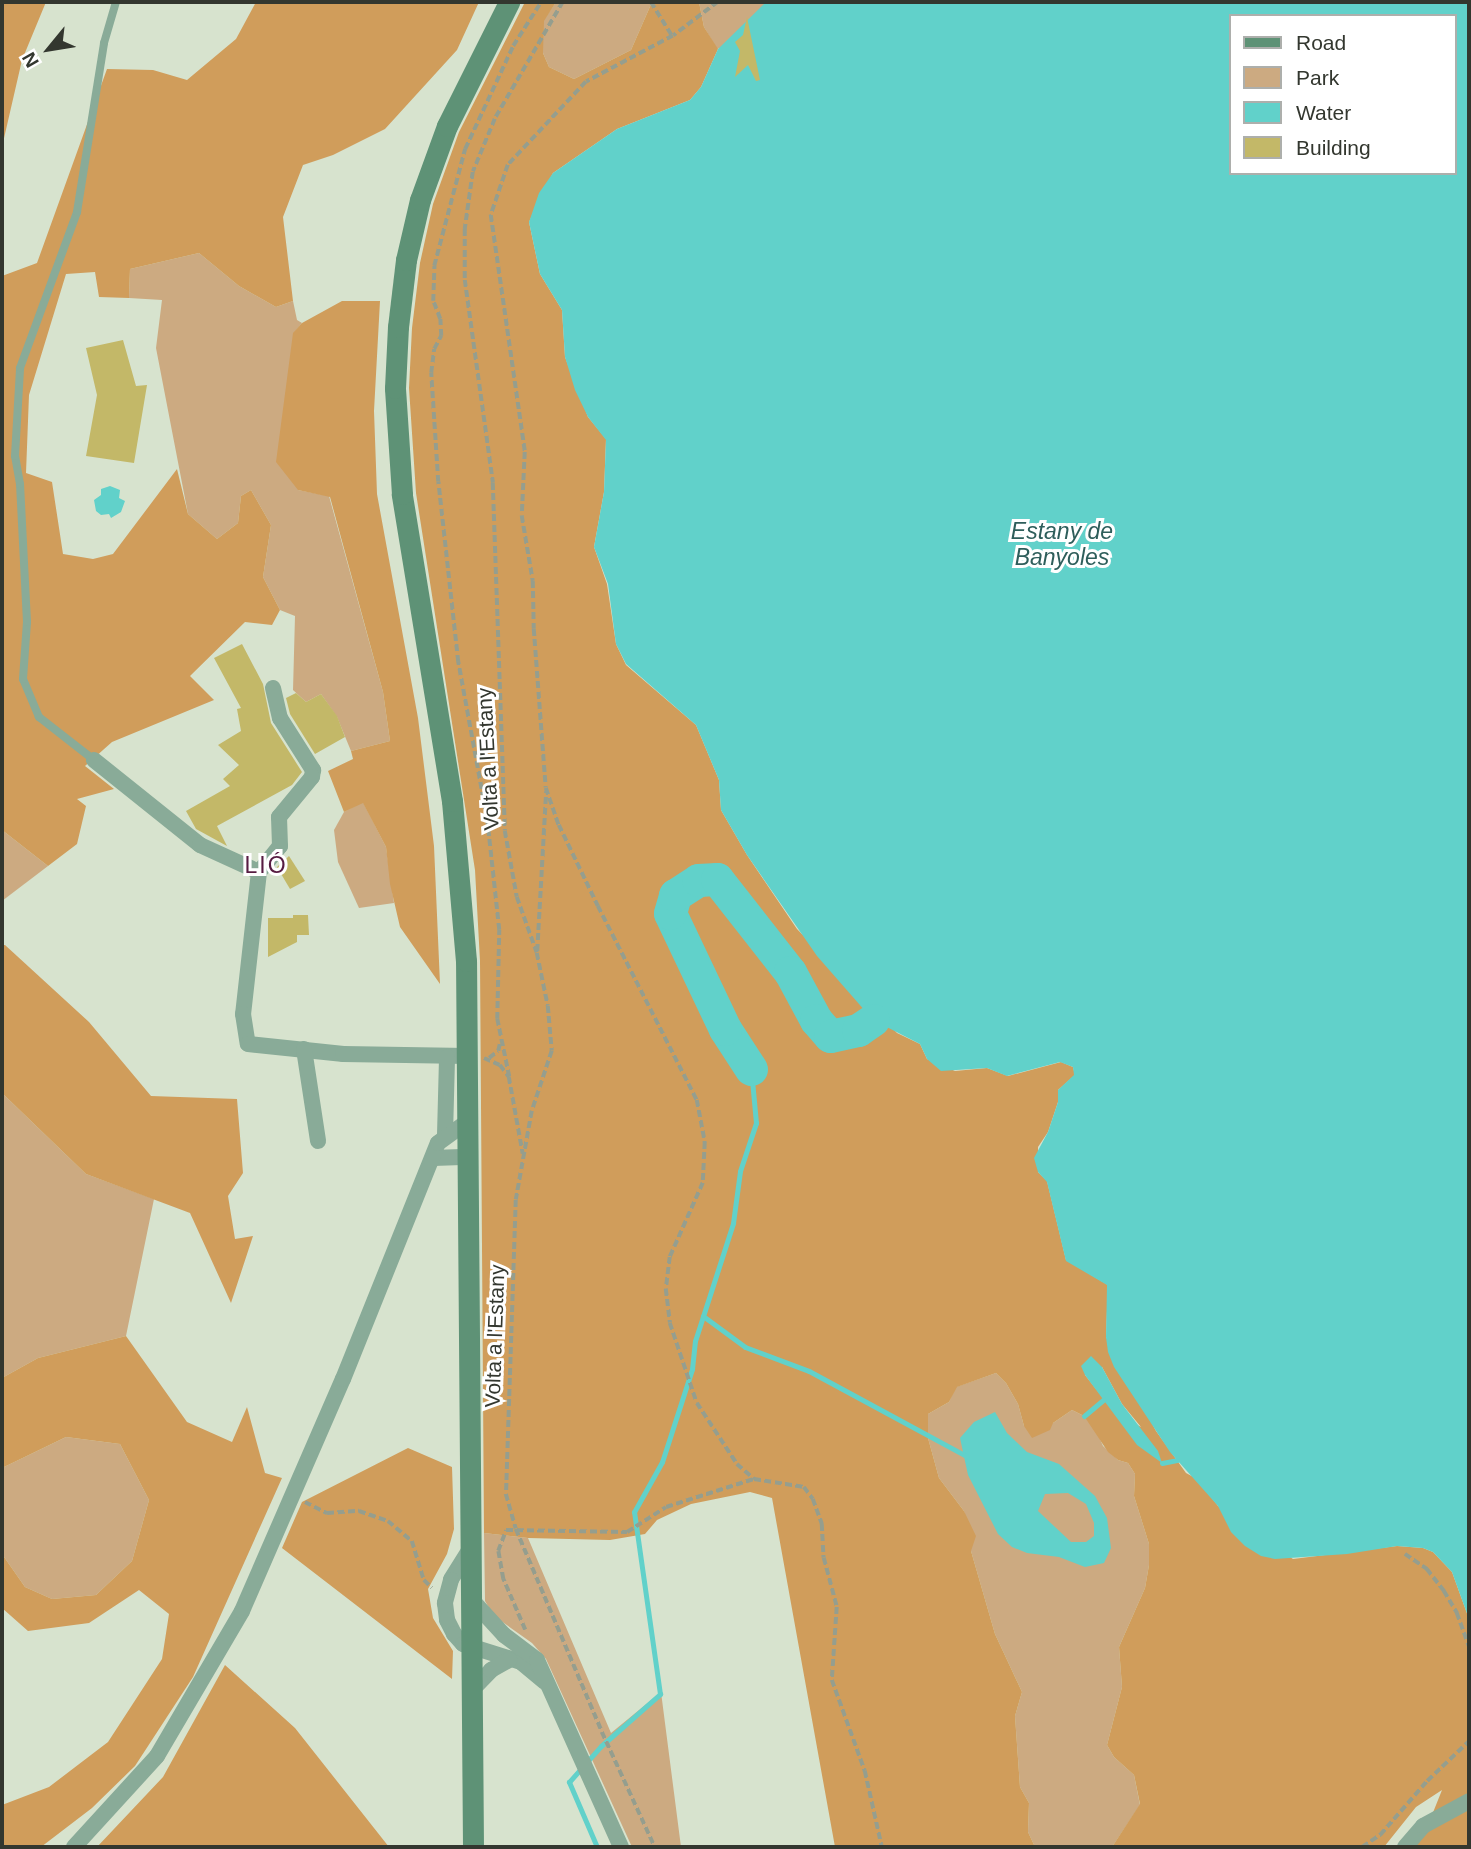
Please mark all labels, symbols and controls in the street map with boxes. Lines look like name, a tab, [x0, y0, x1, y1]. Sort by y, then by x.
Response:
north arrow	[14, 14, 84, 84]
legend	[1230, 14, 1457, 175]
text: Road	[1296, 31, 1346, 54]
text: N	[18, 49, 43, 71]
text: Park	[1296, 66, 1339, 89]
text: Water	[1296, 101, 1351, 124]
text: Building	[1296, 136, 1371, 159]
water label: Estany de Banyoles	[1011, 517, 1113, 571]
street label: Volta a l'Estany	[472, 687, 504, 831]
district label: LIÓ	[245, 851, 287, 879]
street label: Volta a l'Estany	[480, 1264, 510, 1408]

